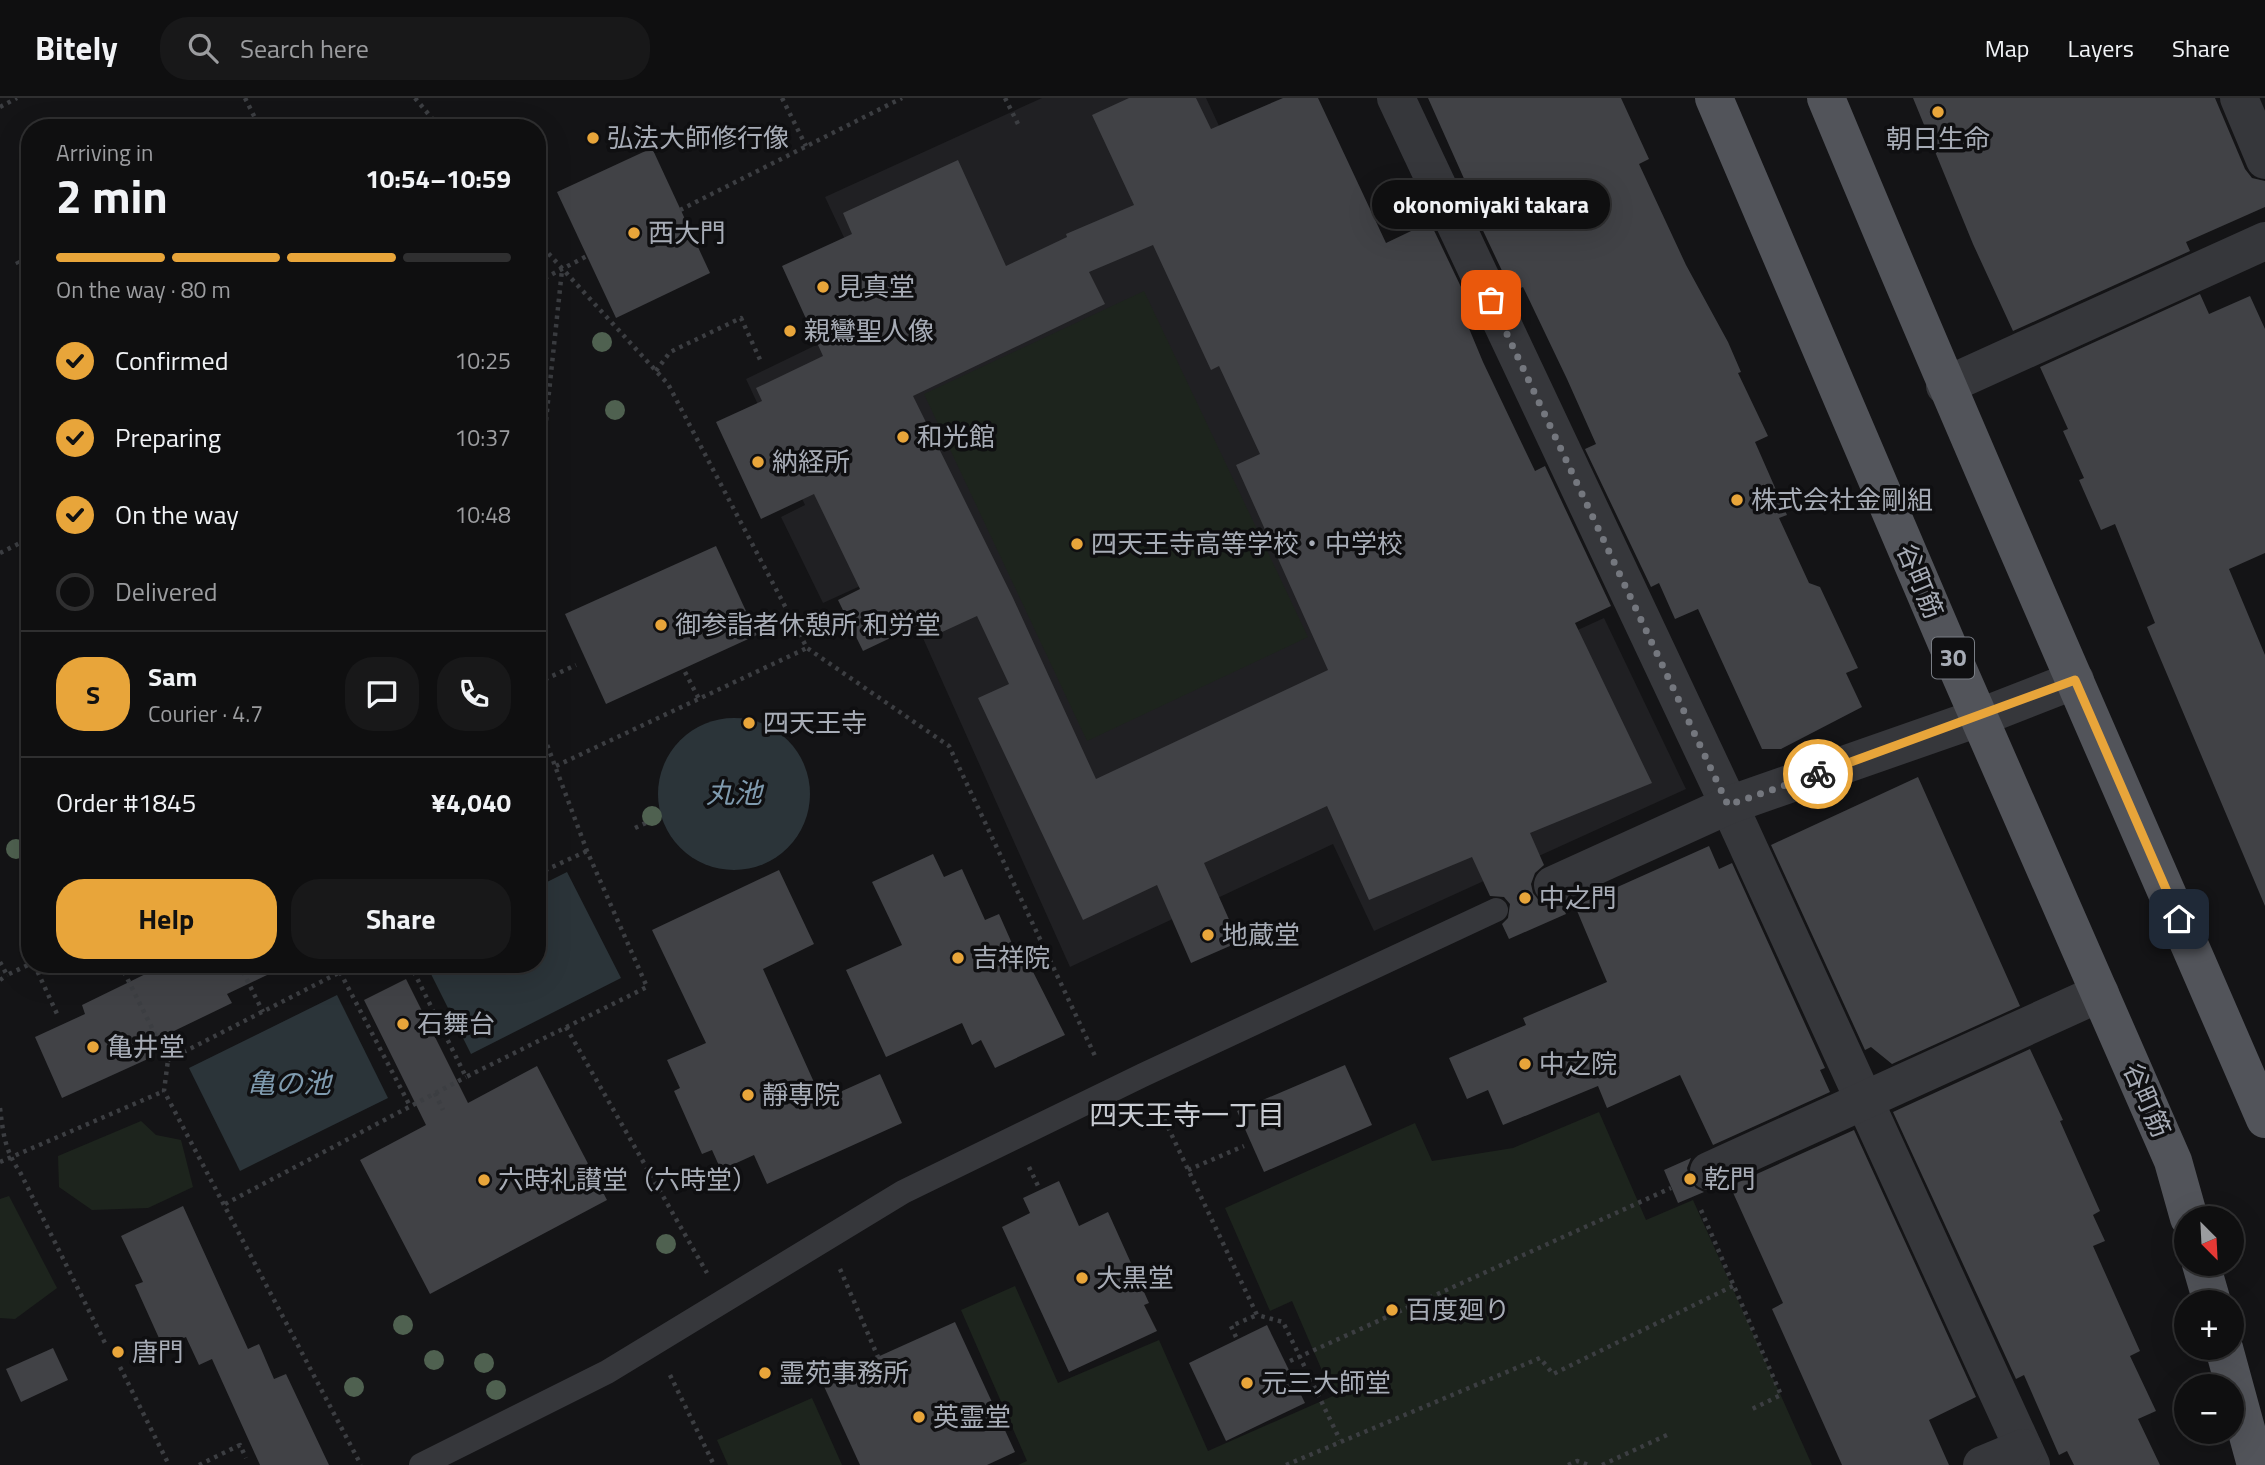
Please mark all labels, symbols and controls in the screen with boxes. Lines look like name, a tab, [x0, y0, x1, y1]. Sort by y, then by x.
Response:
search box	[160, 17, 650, 80]
text: Bitely	[35, 23, 118, 73]
icon: search	[184, 29, 222, 67]
text: Search here	[240, 29, 369, 68]
text: Map	[1985, 30, 2030, 66]
text: Layers	[2068, 30, 2134, 66]
text: Share	[2172, 30, 2230, 66]
marker: 朝日生命	[1930, 104, 1946, 120]
place label: 弘法大師修行像	[607, 118, 789, 157]
place label: 朝日生命	[1886, 119, 1990, 158]
marker: 弘法大師修行像	[585, 130, 601, 146]
text: Arriving in	[56, 135, 153, 170]
text: 10:54–10:59	[365, 159, 511, 198]
text: 2 min	[56, 161, 168, 231]
callout: okonomiyaki takara	[1372, 181, 1610, 230]
text: okonomiyaki takara	[1393, 187, 1589, 222]
place label: 西大門	[648, 213, 726, 252]
marker: 西大門	[626, 225, 642, 241]
place label: 見真堂	[837, 267, 915, 306]
pin	[1461, 270, 1521, 330]
text: On the way · 80 m	[56, 272, 231, 307]
marker: 見真堂	[815, 279, 831, 295]
icon: bag	[1472, 281, 1510, 319]
place label: 親鸞聖人像	[804, 311, 934, 350]
marker: 親鸞聖人像	[782, 323, 798, 339]
text: Confirmed	[115, 341, 229, 380]
icon: check	[56, 342, 94, 380]
text: 10:25	[454, 343, 511, 378]
place label: 和光館	[917, 417, 995, 456]
text: Preparing	[115, 418, 221, 457]
icon: check	[56, 419, 94, 457]
text: 10:37	[454, 420, 511, 455]
marker: 和光館	[895, 429, 911, 445]
place label: 納経所	[772, 442, 850, 481]
marker: 納経所	[750, 454, 766, 470]
place label: 株式会社金剛組	[1751, 480, 1933, 519]
marker: 株式会社金剛組	[1729, 492, 1745, 508]
text: On the way	[115, 495, 239, 534]
icon: check	[56, 496, 94, 534]
text: 10:48	[454, 497, 511, 532]
place label: 四天王寺高等学校・中学校	[1091, 524, 1403, 563]
marker: 四天王寺高等学校・中学校	[1069, 536, 1085, 552]
street label: 谷町筋	[1887, 537, 1954, 624]
text: Delivered	[115, 572, 218, 611]
place label: 御参詣者休憩所 和労堂	[675, 605, 941, 644]
marker: 御参詣者休憩所 和労堂	[653, 617, 669, 633]
road number: 30	[1932, 638, 1974, 678]
text: Sam	[148, 657, 197, 696]
button: chat	[345, 657, 419, 731]
button: phone	[437, 657, 511, 731]
text: S	[86, 675, 100, 714]
text: Courier · 4.7	[148, 696, 263, 731]
place label: 四天王寺	[763, 703, 867, 742]
marker: 四天王寺	[741, 715, 757, 731]
courier	[1783, 739, 1853, 809]
icon: bike	[1799, 755, 1837, 793]
water label: 丸池	[706, 771, 765, 814]
text: Order #1845	[56, 783, 196, 822]
text: ¥4,040	[431, 783, 511, 822]
place label: 中之門	[1539, 878, 1617, 917]
button: Help	[56, 879, 277, 959]
button: Share	[291, 879, 511, 959]
pin	[2149, 889, 2209, 949]
marker: 中之門	[1517, 890, 1533, 906]
icon: home	[2160, 900, 2198, 938]
place label: 地蔵堂	[1222, 915, 1300, 954]
marker: 地蔵堂	[1200, 927, 1216, 943]
place label: 吉祥院	[972, 938, 1050, 977]
marker: 吉祥院	[950, 950, 966, 966]
place label: 石舞台	[417, 1004, 495, 1043]
marker: 石舞台	[395, 1016, 411, 1032]
place label: 亀井堂	[107, 1027, 185, 1066]
marker: 亀井堂	[85, 1039, 101, 1055]
place label: 中之院	[1539, 1044, 1617, 1083]
marker: 中之院	[1517, 1056, 1533, 1072]
street label: 谷町筋	[2114, 1056, 2181, 1143]
water label: 亀の池	[247, 1061, 334, 1104]
place label: 靜専院	[762, 1075, 840, 1114]
marker: 靜専院	[740, 1087, 756, 1103]
district label: 四天王寺一丁目	[1089, 1093, 1285, 1136]
place label: 乾門	[1704, 1159, 1756, 1198]
place label: 六時礼讃堂（六時堂）	[498, 1160, 758, 1199]
marker: 乾門	[1682, 1171, 1698, 1187]
marker: 六時礼讃堂（六時堂）	[476, 1172, 492, 1188]
north arrow	[2174, 1206, 2244, 1276]
map controls	[2174, 1206, 2244, 1444]
place label: 大黒堂	[1096, 1258, 1174, 1297]
marker: 大黒堂	[1074, 1270, 1090, 1286]
place label: 百度廻り	[1406, 1290, 1510, 1329]
button: +	[2174, 1290, 2244, 1360]
marker: 百度廻り	[1384, 1302, 1400, 1318]
place label: 唐門	[132, 1332, 184, 1371]
marker: 唐門	[110, 1344, 126, 1360]
place label: 霊苑事務所	[779, 1353, 909, 1392]
place label: 元三大師堂	[1261, 1363, 1391, 1402]
marker: 霊苑事務所	[757, 1365, 773, 1381]
button: −	[2174, 1374, 2244, 1444]
marker: 元三大師堂	[1239, 1375, 1255, 1391]
place label: 英霊堂	[933, 1397, 1011, 1436]
marker: 英霊堂	[911, 1409, 927, 1425]

